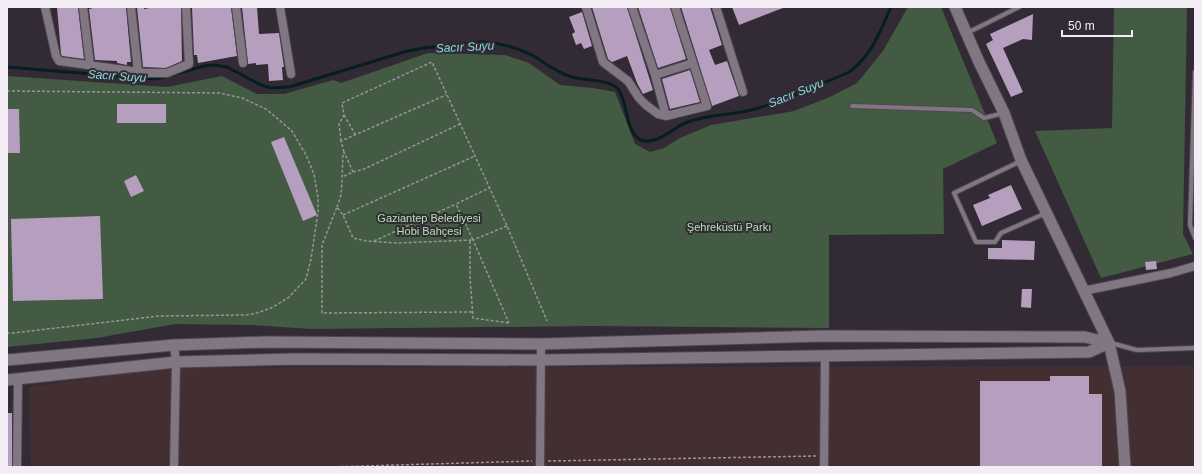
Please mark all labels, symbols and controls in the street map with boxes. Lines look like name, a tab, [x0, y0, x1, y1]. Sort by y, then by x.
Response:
scale bar	[1062, 12, 1132, 38]
text: 50 m	[1068, 19, 1095, 33]
water label: Sacır Suyu	[435, 38, 495, 56]
water label: Sacır Suyu	[87, 67, 147, 85]
water label: Sacır Suyu	[766, 75, 826, 110]
park label: Gaziantep Belediyesi Hobi Bahçesi	[377, 212, 481, 237]
park label: Şehreküstü Parkı	[687, 221, 771, 233]

